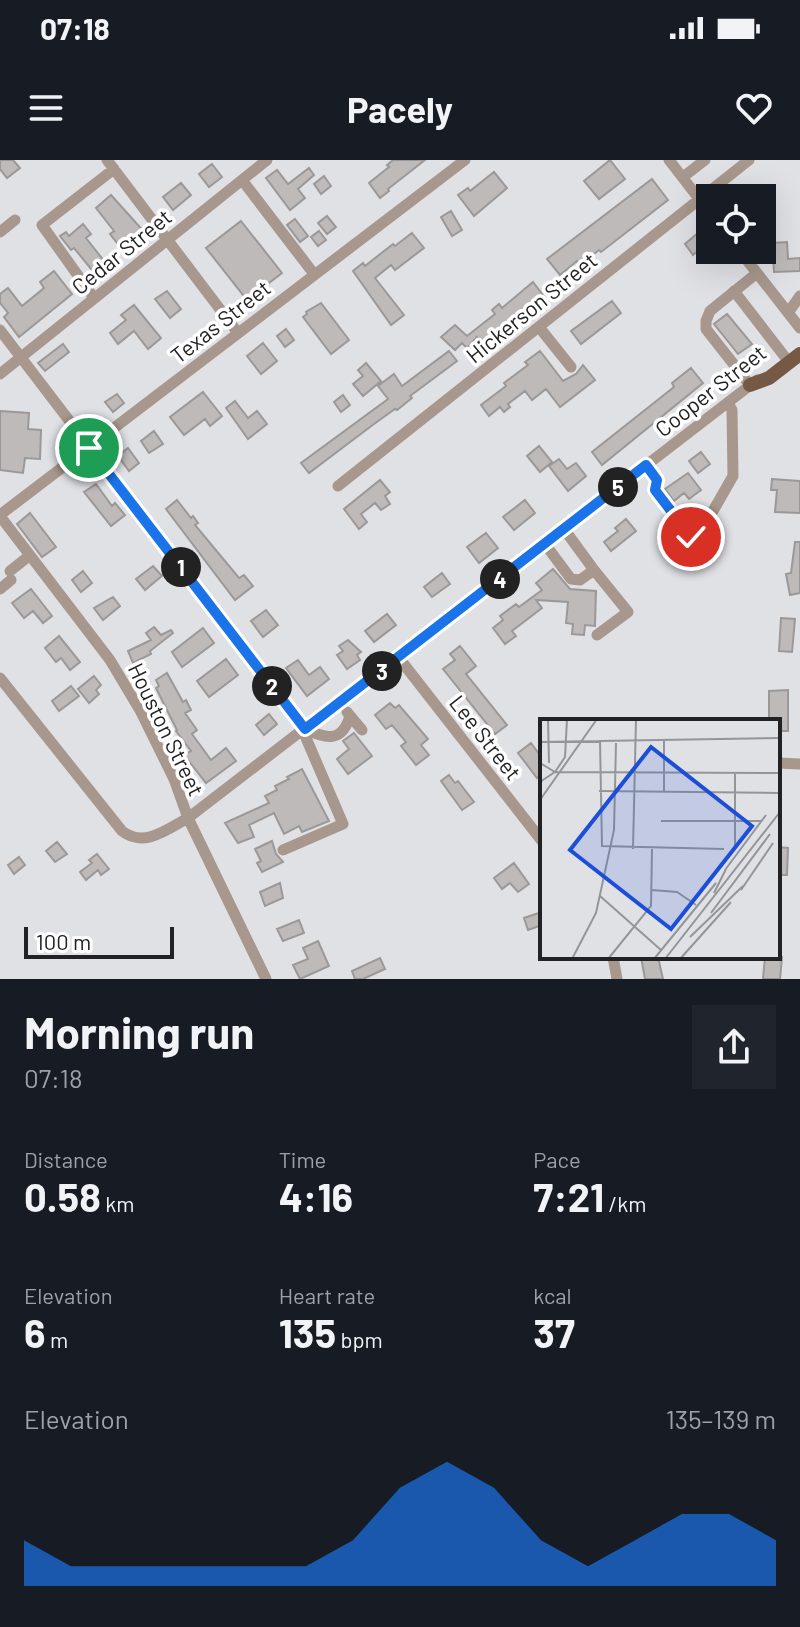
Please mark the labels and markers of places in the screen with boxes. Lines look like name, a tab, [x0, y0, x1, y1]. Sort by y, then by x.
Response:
pin	[55, 414, 123, 482]
pin: 5	[598, 467, 638, 507]
pin	[657, 503, 725, 571]
pin: 1	[161, 547, 201, 587]
pin: 4	[480, 559, 520, 599]
pin: 3	[362, 651, 402, 691]
pin: 2	[252, 666, 292, 706]

